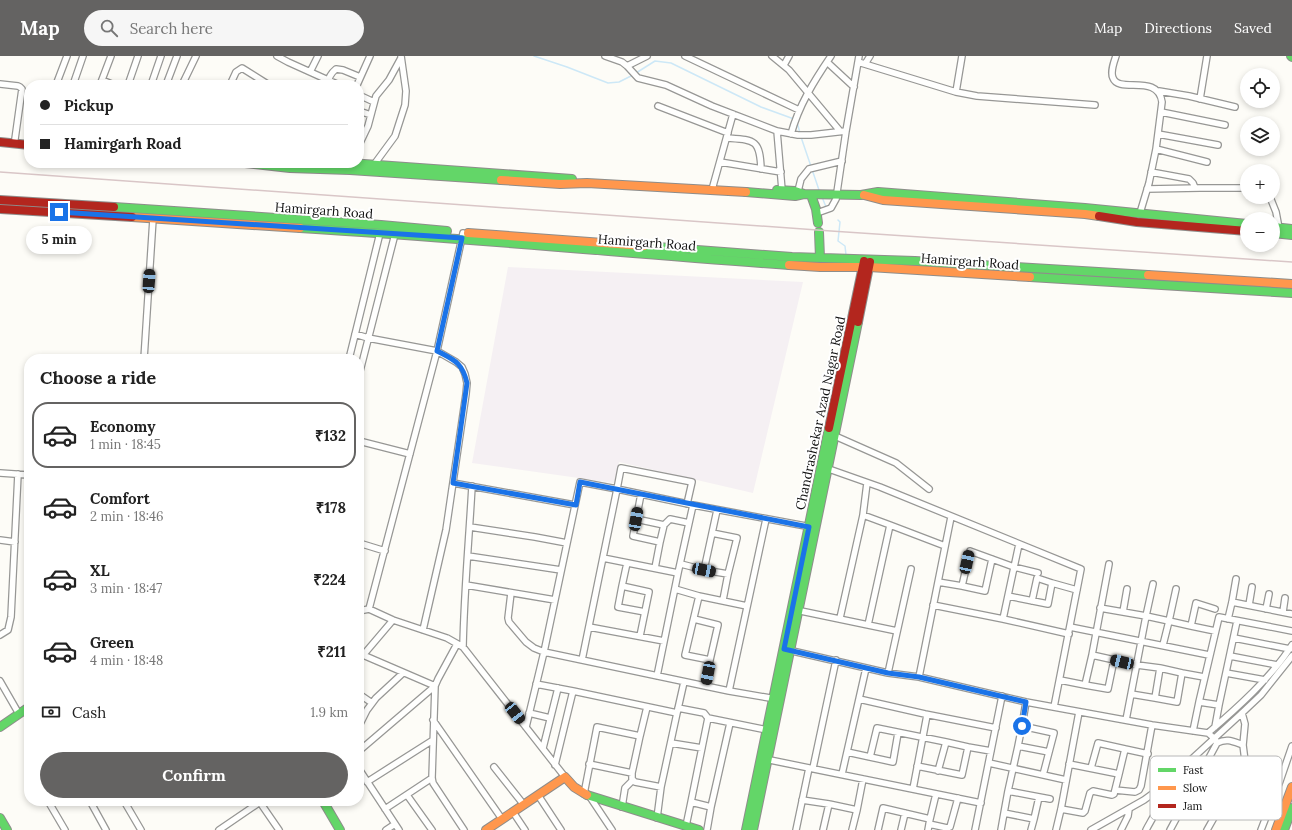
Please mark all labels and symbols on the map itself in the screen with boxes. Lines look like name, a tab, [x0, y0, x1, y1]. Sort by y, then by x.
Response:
street label: Hamirgarh Road	[274, 199, 374, 222]
route end	[50, 203, 68, 221]
callout: 5 min	[26, 226, 92, 254]
street label: Hamirgarh Road	[597, 231, 697, 254]
street label: Hamirgarh Road	[920, 250, 1020, 273]
car	[142, 269, 156, 293]
street label: Chandrashekar Azad Nagar Road	[792, 314, 849, 512]
car	[628, 506, 644, 532]
car	[959, 549, 975, 575]
car	[691, 562, 717, 578]
car	[1109, 653, 1135, 671]
car	[700, 660, 716, 686]
car	[503, 700, 527, 726]
route start	[1013, 717, 1031, 735]
legend	[1150, 756, 1282, 820]
text: Fast	[1183, 763, 1204, 777]
text: Slow	[1183, 781, 1208, 795]
text: Jam	[1182, 799, 1203, 813]

